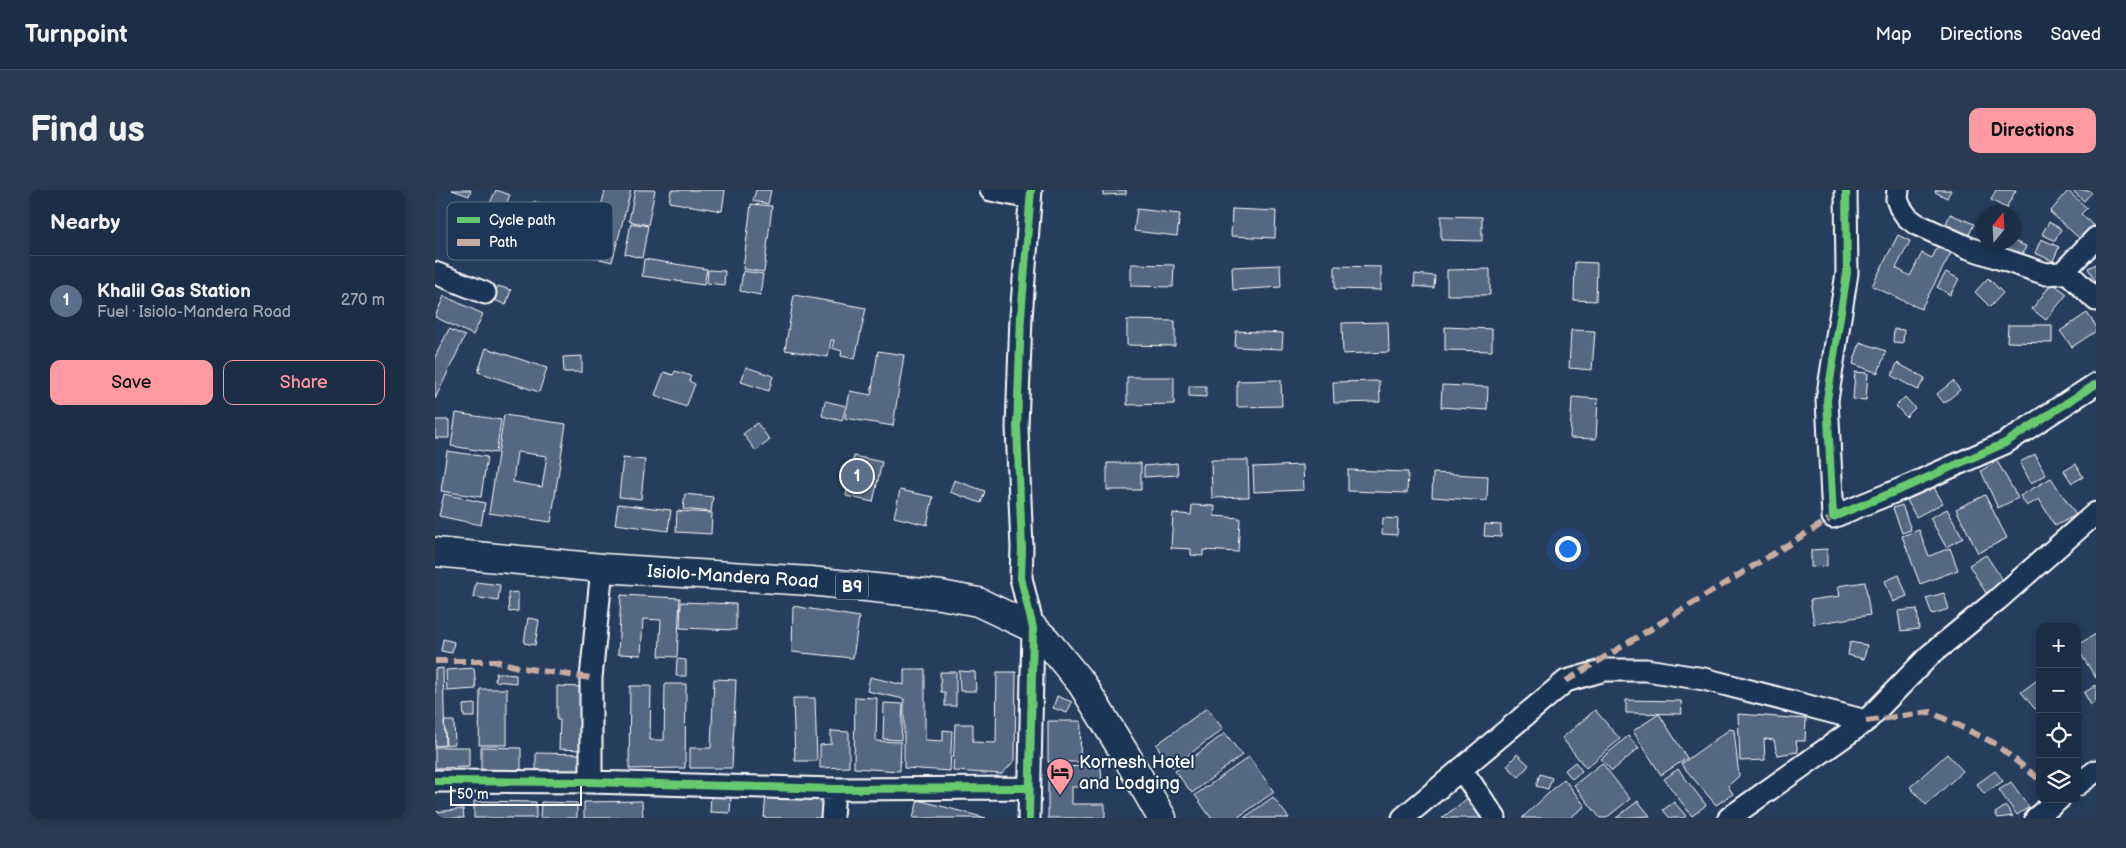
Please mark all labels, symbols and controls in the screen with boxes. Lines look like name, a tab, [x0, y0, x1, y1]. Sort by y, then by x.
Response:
text: Turnpoint	[25, 20, 128, 49]
text: Map	[1876, 24, 1912, 45]
text: Directions	[1940, 24, 2022, 45]
text: Saved	[2050, 24, 2101, 45]
button: Directions	[1969, 108, 2096, 153]
text: Find us	[30, 109, 145, 152]
legend	[447, 202, 613, 260]
north arrow	[1976, 205, 2021, 250]
text: Nearby	[50, 210, 120, 235]
text: Cycle path	[489, 212, 556, 229]
text: Path	[489, 234, 517, 251]
text: Khalil Gas Station	[97, 280, 251, 303]
text: 1	[63, 291, 69, 310]
text: 270 m	[341, 291, 385, 310]
text: Fuel · Isiolo-Mandera Road	[97, 303, 291, 322]
button: Save	[50, 360, 213, 405]
button: Share	[223, 360, 385, 405]
pin: 1	[841, 457, 873, 495]
your location	[1555, 536, 1581, 562]
street label: Isiolo-Mandera Road	[647, 561, 820, 593]
road number: B9	[836, 572, 868, 600]
map controls	[2036, 623, 2081, 803]
button: +	[2036, 623, 2081, 668]
button: −	[2036, 668, 2081, 713]
button: locate	[2036, 713, 2081, 758]
place label: Kornesh Hotel and Lodging	[1079, 752, 1195, 794]
hotel icon: Kornesh Hotel and Lodging	[1045, 757, 1075, 796]
button: layers	[2036, 758, 2081, 803]
scale bar	[450, 783, 583, 806]
text: 50 m	[457, 786, 489, 803]

